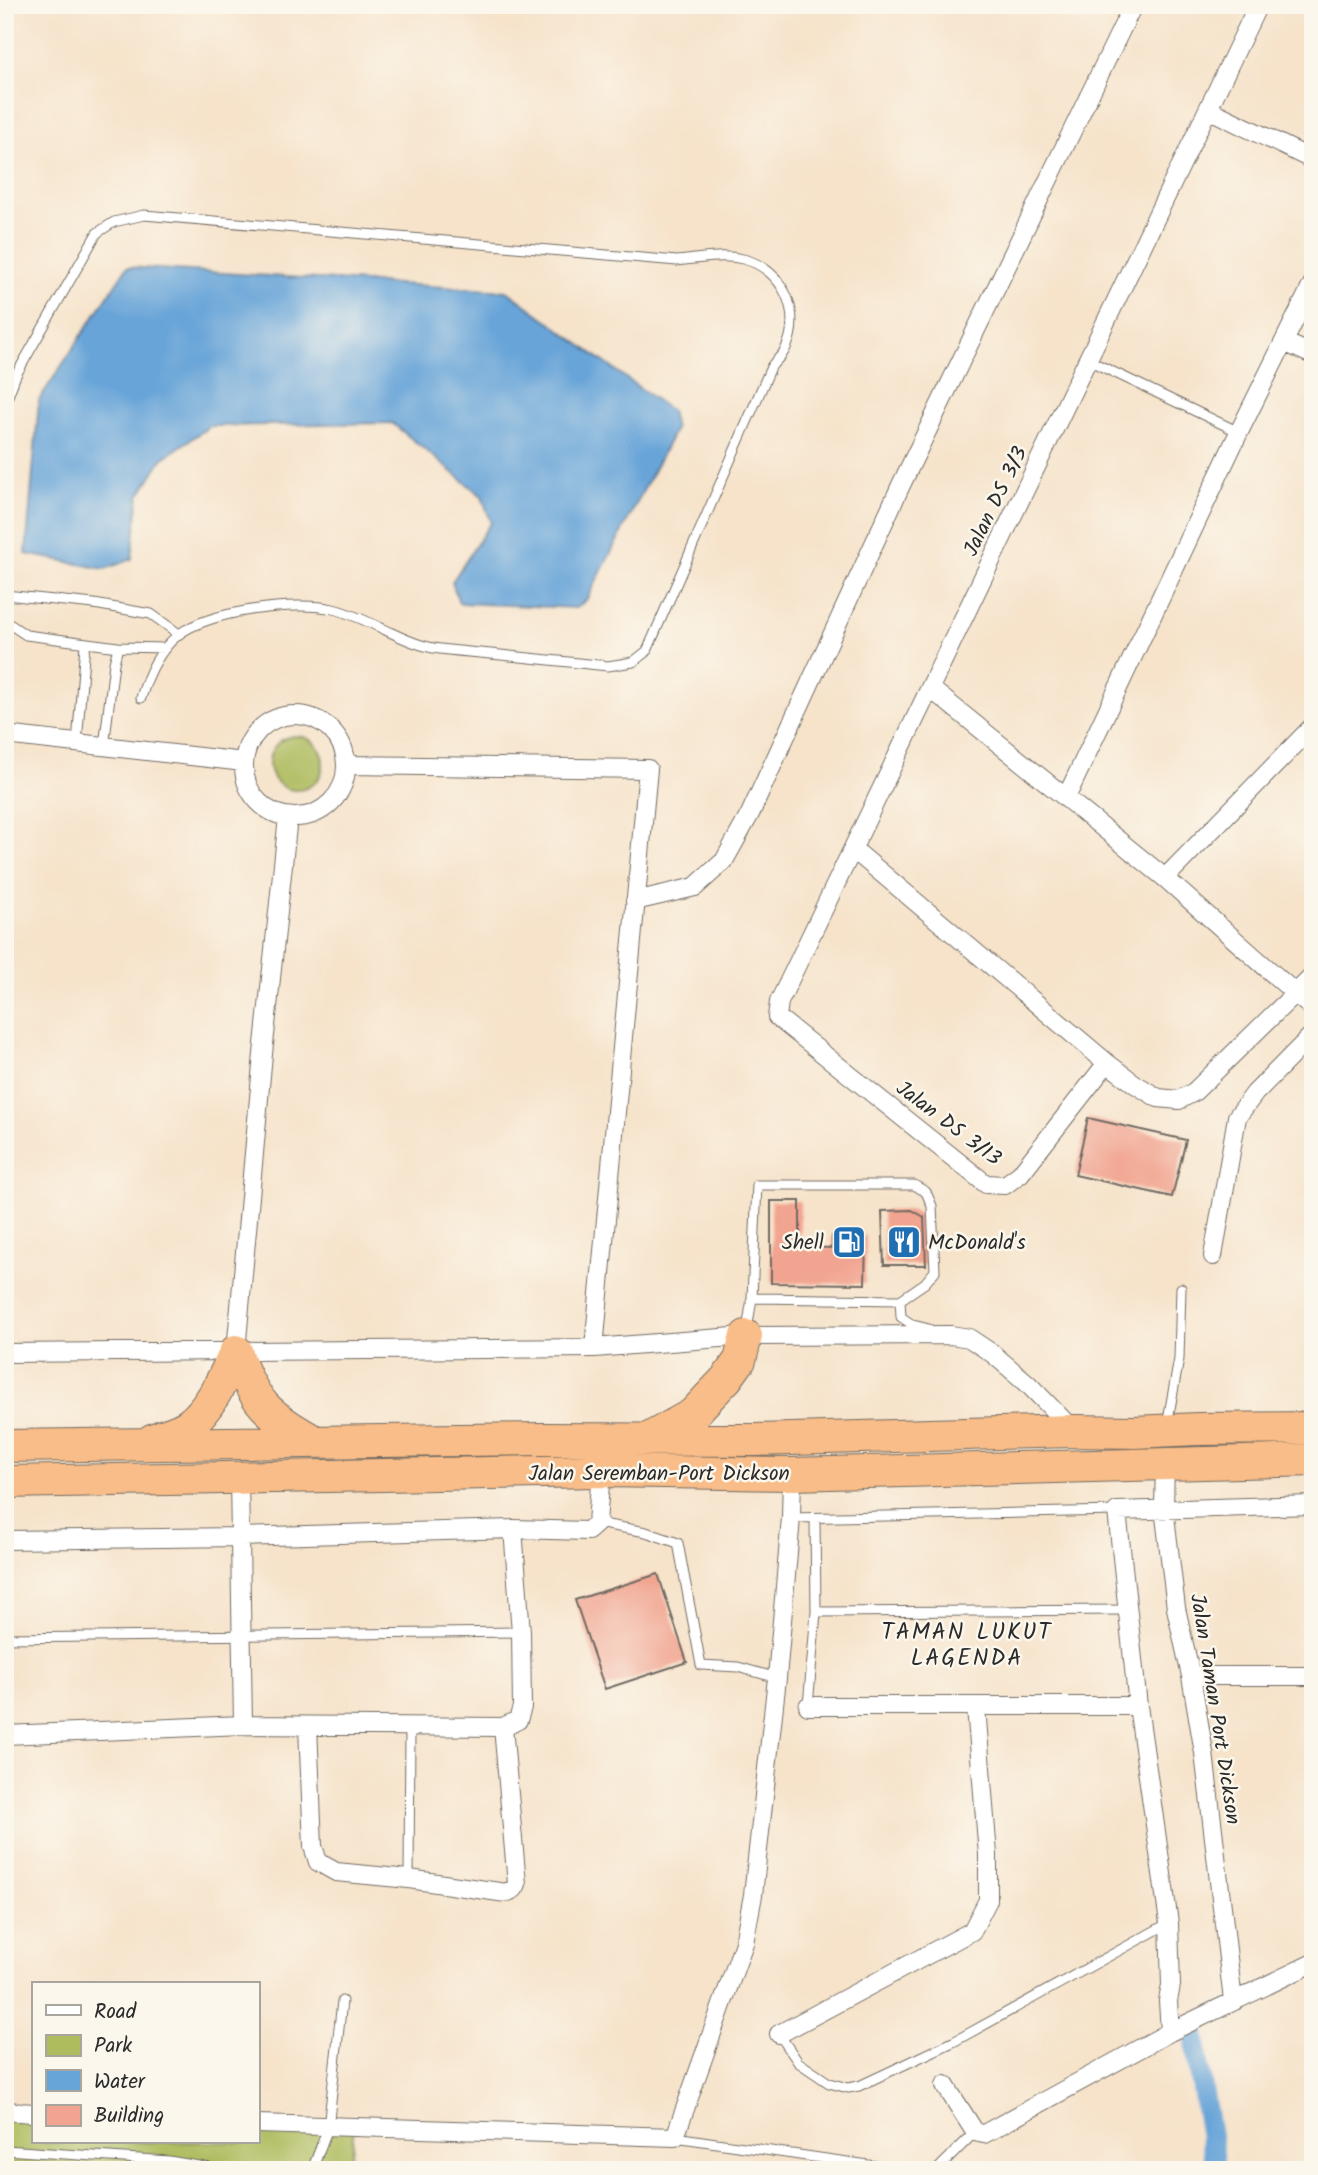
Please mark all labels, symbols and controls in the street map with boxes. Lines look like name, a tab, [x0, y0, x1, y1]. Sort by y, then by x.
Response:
street label: Jalan DS 3/3	[955, 441, 1037, 562]
street label: Jalan DS 3/13	[888, 1073, 1008, 1175]
fuel station icon: Shell	[830, 1223, 868, 1261]
restaurant icon: McDonald's	[885, 1223, 923, 1261]
place label: Shell	[782, 1227, 824, 1260]
place label: McDonald's	[928, 1227, 1026, 1260]
street label: Jalan Seremban-Port Dickson	[528, 1458, 790, 1491]
street label: Jalan Taman Port Dickson	[1180, 1591, 1249, 1827]
district label: TAMAN LUKUT LAGENDA	[881, 1615, 1053, 1677]
legend	[32, 1982, 259, 2144]
text: Road	[94, 1996, 137, 2029]
text: Park	[94, 2030, 132, 2063]
text: Water	[94, 2066, 146, 2099]
text: Building	[94, 2100, 164, 2133]

